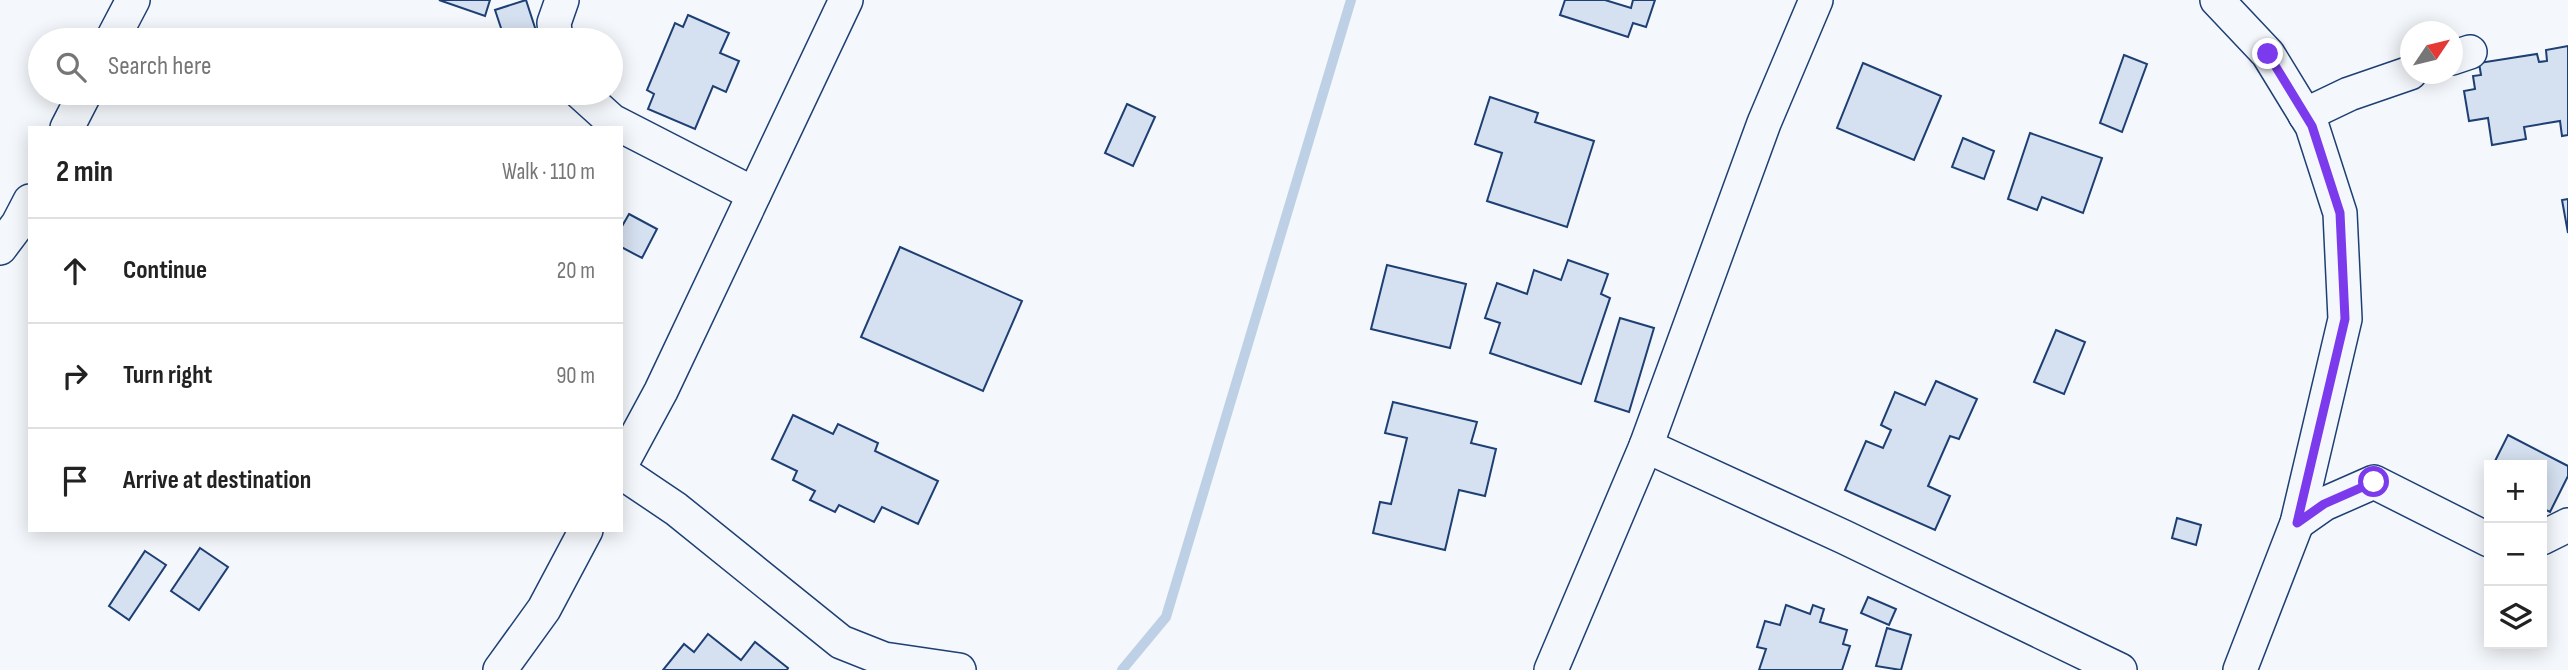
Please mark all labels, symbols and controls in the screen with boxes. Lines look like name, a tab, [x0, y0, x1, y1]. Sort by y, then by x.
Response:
north arrow	[2400, 21, 2463, 84]
search box	[28, 28, 623, 105]
route end	[2252, 38, 2283, 69]
icon: search	[52, 48, 90, 86]
text: Search here	[108, 51, 211, 82]
text: 2 min	[56, 154, 113, 190]
text: Walk · 110 m	[502, 158, 595, 186]
icon: ahead	[56, 252, 94, 290]
text: Continue	[123, 255, 207, 286]
text: 20 m	[557, 257, 595, 285]
icon: right	[56, 357, 94, 395]
text: Turn right	[123, 360, 212, 391]
text: 90 m	[556, 362, 595, 390]
map controls	[2484, 460, 2547, 649]
button: +	[2484, 460, 2547, 523]
icon: arrive	[56, 462, 94, 500]
text: Arrive at destination	[123, 465, 311, 496]
route start	[2358, 466, 2389, 497]
button: −	[2484, 523, 2547, 586]
button: layers	[2484, 586, 2547, 649]

